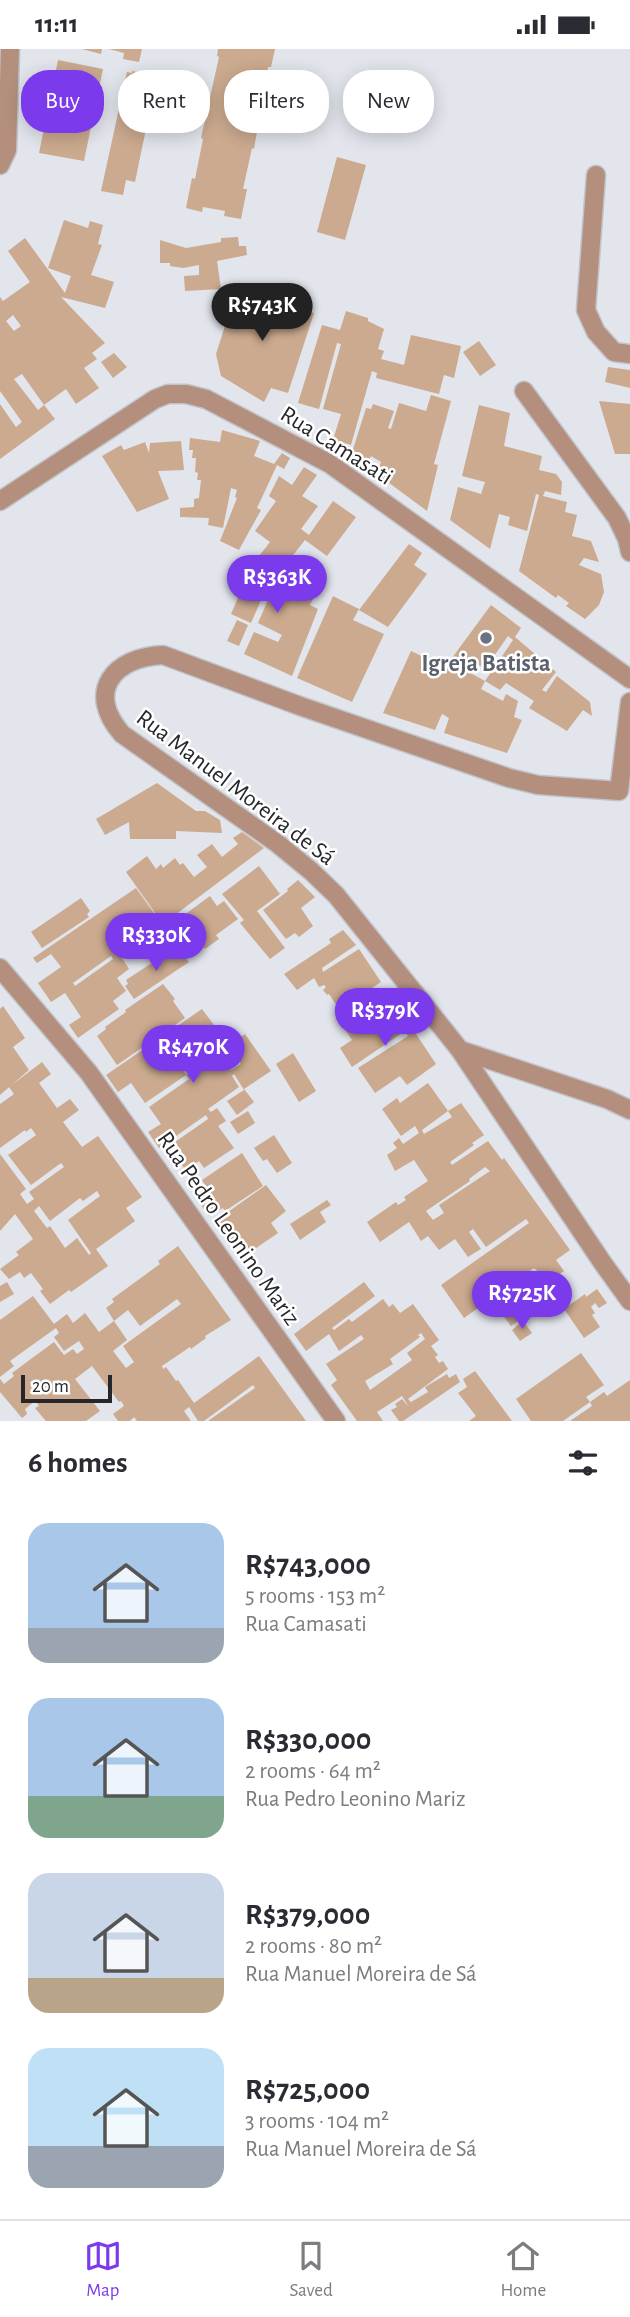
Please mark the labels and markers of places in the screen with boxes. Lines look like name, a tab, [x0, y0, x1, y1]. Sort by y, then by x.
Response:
pin: R$743K	[205, 283, 319, 343]
pin: R$363K	[220, 555, 334, 615]
marker: Igreja Batista	[478, 630, 494, 646]
place label: Igreja Batista	[422, 652, 550, 676]
pin: R$330K	[99, 913, 213, 973]
pin: R$379K	[328, 989, 442, 1048]
pin: R$470K	[136, 1025, 250, 1085]
pin: R$725K	[465, 1271, 579, 1331]

